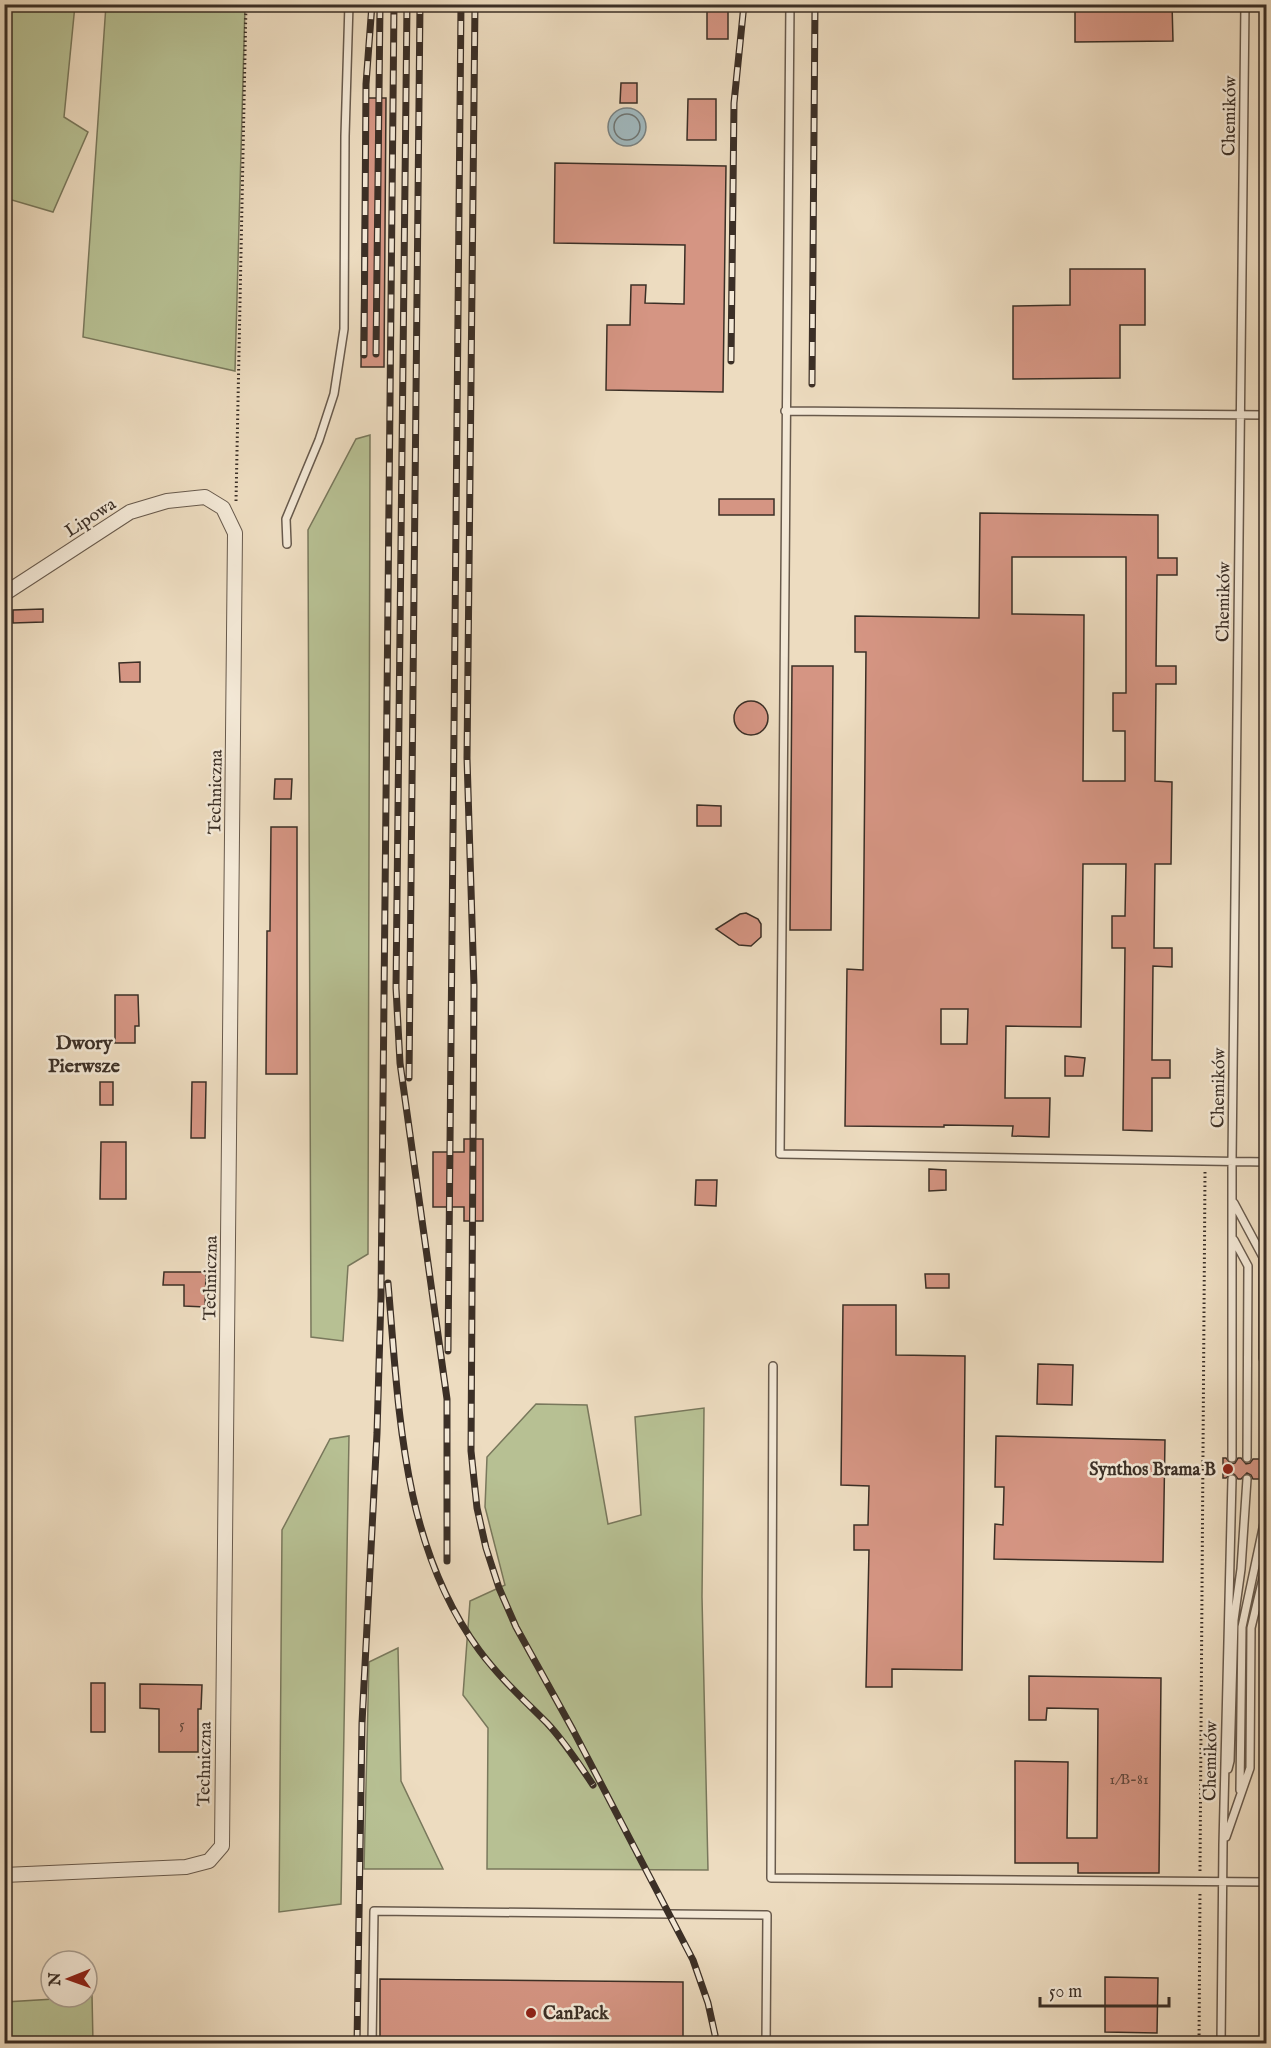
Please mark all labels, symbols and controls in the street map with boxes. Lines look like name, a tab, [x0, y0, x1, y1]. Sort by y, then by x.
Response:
street label: Chemików	[1218, 75, 1243, 156]
street label: Lipowa	[61, 493, 121, 543]
street label: Chemików	[1212, 561, 1237, 642]
street label: Techniczna	[204, 749, 229, 835]
district label: Dwory Pierwsze	[48, 1031, 121, 1079]
street label: Chemików	[1207, 1047, 1232, 1128]
street label: Techniczna	[199, 1235, 224, 1321]
place label: Synthos Brama B	[1089, 1459, 1216, 1482]
marker: Synthos Brama B	[1221, 1462, 1235, 1476]
house number: 5	[179, 1715, 185, 1734]
street label: Chemików	[1199, 1720, 1224, 1801]
street label: Techniczna	[193, 1721, 218, 1807]
house number: 1/B-81	[1109, 1770, 1149, 1789]
north arrow	[39, 1949, 99, 2009]
scale bar	[1040, 1970, 1169, 2008]
text: N	[46, 1972, 66, 1987]
text: 50 m	[1049, 1981, 1082, 2004]
place label: CanPack	[543, 2003, 610, 2026]
marker: CanPack	[524, 2006, 538, 2020]

